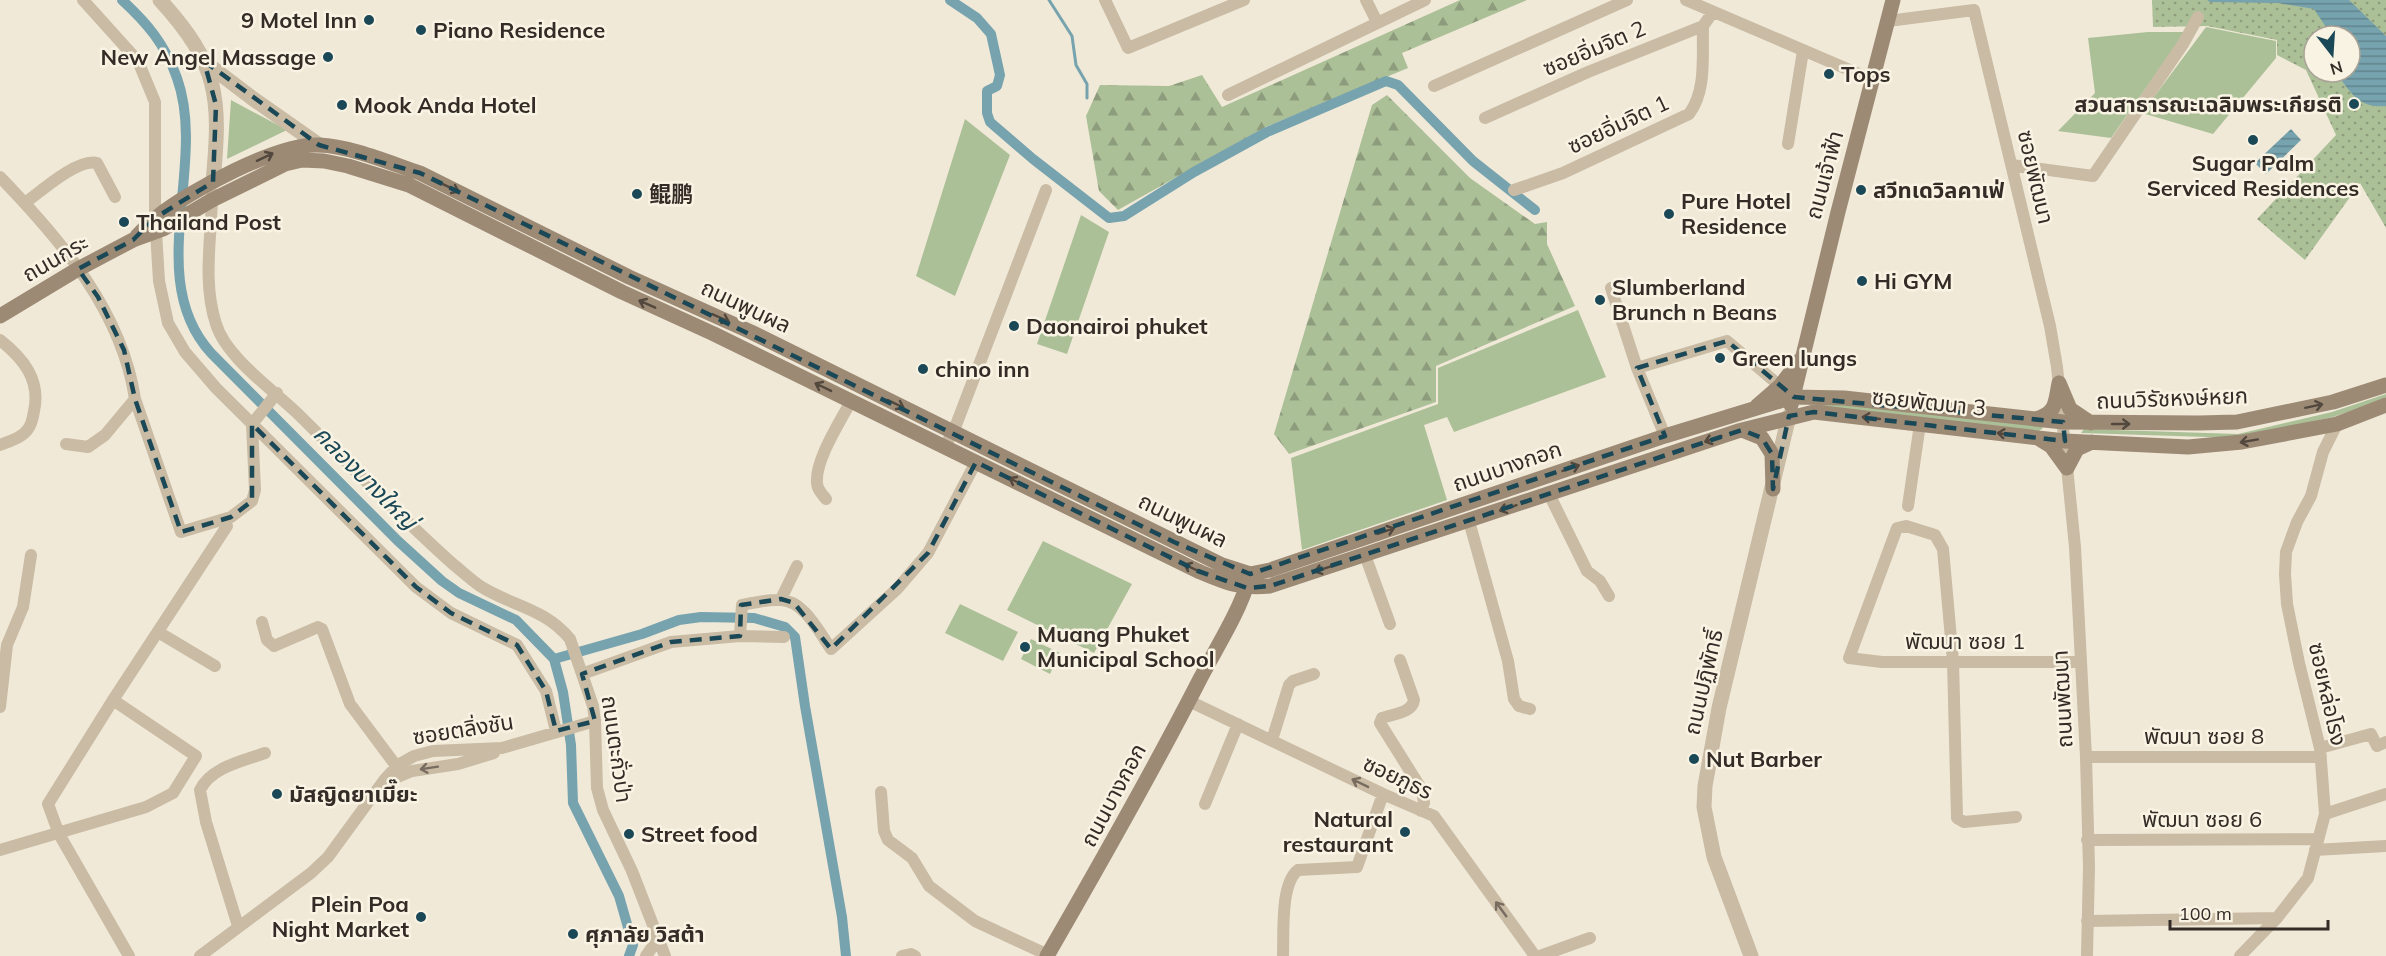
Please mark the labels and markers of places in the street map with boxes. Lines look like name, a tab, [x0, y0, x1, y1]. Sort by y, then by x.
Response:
place label: 9 Motel Inn	[241, 6, 357, 34]
marker: 9 Motel Inn	[362, 13, 376, 27]
place label: Piano Residence	[433, 16, 605, 44]
marker: Piano Residence	[414, 23, 428, 37]
place label: New Angel Massage	[101, 43, 316, 71]
marker: New Angel Massage	[321, 50, 335, 64]
place label: Tops	[1841, 60, 1891, 88]
marker: Tops	[1822, 67, 1836, 81]
place label: สวนสาธารณะเฉลิมพระเกียรติ	[2074, 90, 2342, 118]
place label: Mook Anda Hotel	[354, 91, 536, 119]
marker: สวนสาธารณะเฉลิมพระเกียรติ	[2347, 97, 2361, 111]
marker: Mook Anda Hotel	[335, 98, 349, 112]
marker: Sugar Palm Serviced Residences	[2246, 133, 2260, 147]
place label: Sugar Palm Serviced Residences	[2147, 149, 2359, 202]
place label: สวีทเดวิลคาเฟ่	[1873, 176, 2004, 204]
place label: 鲲鹏	[649, 180, 693, 208]
marker: สวีทเดวิลคาเฟ่	[1854, 183, 1868, 197]
marker: 鲲鹏	[630, 187, 644, 201]
place label: Pure Hotel Residence	[1681, 187, 1791, 240]
marker: Pure Hotel Residence	[1662, 207, 1676, 221]
place label: Thailand Post	[136, 208, 281, 236]
marker: Thailand Post	[117, 215, 131, 229]
place label: Hi GYM	[1874, 267, 1952, 295]
place label: Slumberland Brunch n Beans	[1612, 273, 1777, 326]
marker: Hi GYM	[1855, 274, 1869, 288]
marker: Slumberland Brunch n Beans	[1593, 293, 1607, 307]
place label: Daonairoi phuket	[1026, 312, 1208, 340]
marker: Daonairoi phuket	[1007, 319, 1021, 333]
place label: Green lungs	[1732, 344, 1857, 372]
marker: Green lungs	[1713, 351, 1727, 365]
place label: chino inn	[935, 355, 1030, 383]
marker: chino inn	[916, 362, 930, 376]
place label: Muang Phuket Municipal School	[1037, 620, 1214, 673]
marker: Muang Phuket Municipal School	[1018, 640, 1032, 654]
place label: Nut Barber	[1706, 745, 1822, 773]
marker: Nut Barber	[1687, 752, 1701, 766]
place label: มัสญิดยาเมี๊ยะ	[289, 779, 418, 808]
marker: มัสญิดยาเมี๊ยะ	[270, 787, 284, 801]
place label: Natural restaurant	[1283, 805, 1393, 858]
place label: Street food	[641, 820, 758, 848]
marker: Natural restaurant	[1398, 825, 1412, 839]
marker: Street food	[622, 827, 636, 841]
place label: Plein Poa Night Market	[272, 890, 409, 943]
marker: Plein Poa Night Market	[414, 910, 428, 924]
place label: ศุภาลัย วิสต้า	[585, 920, 704, 948]
marker: ศุภาลัย วิสต้า	[566, 927, 580, 941]

